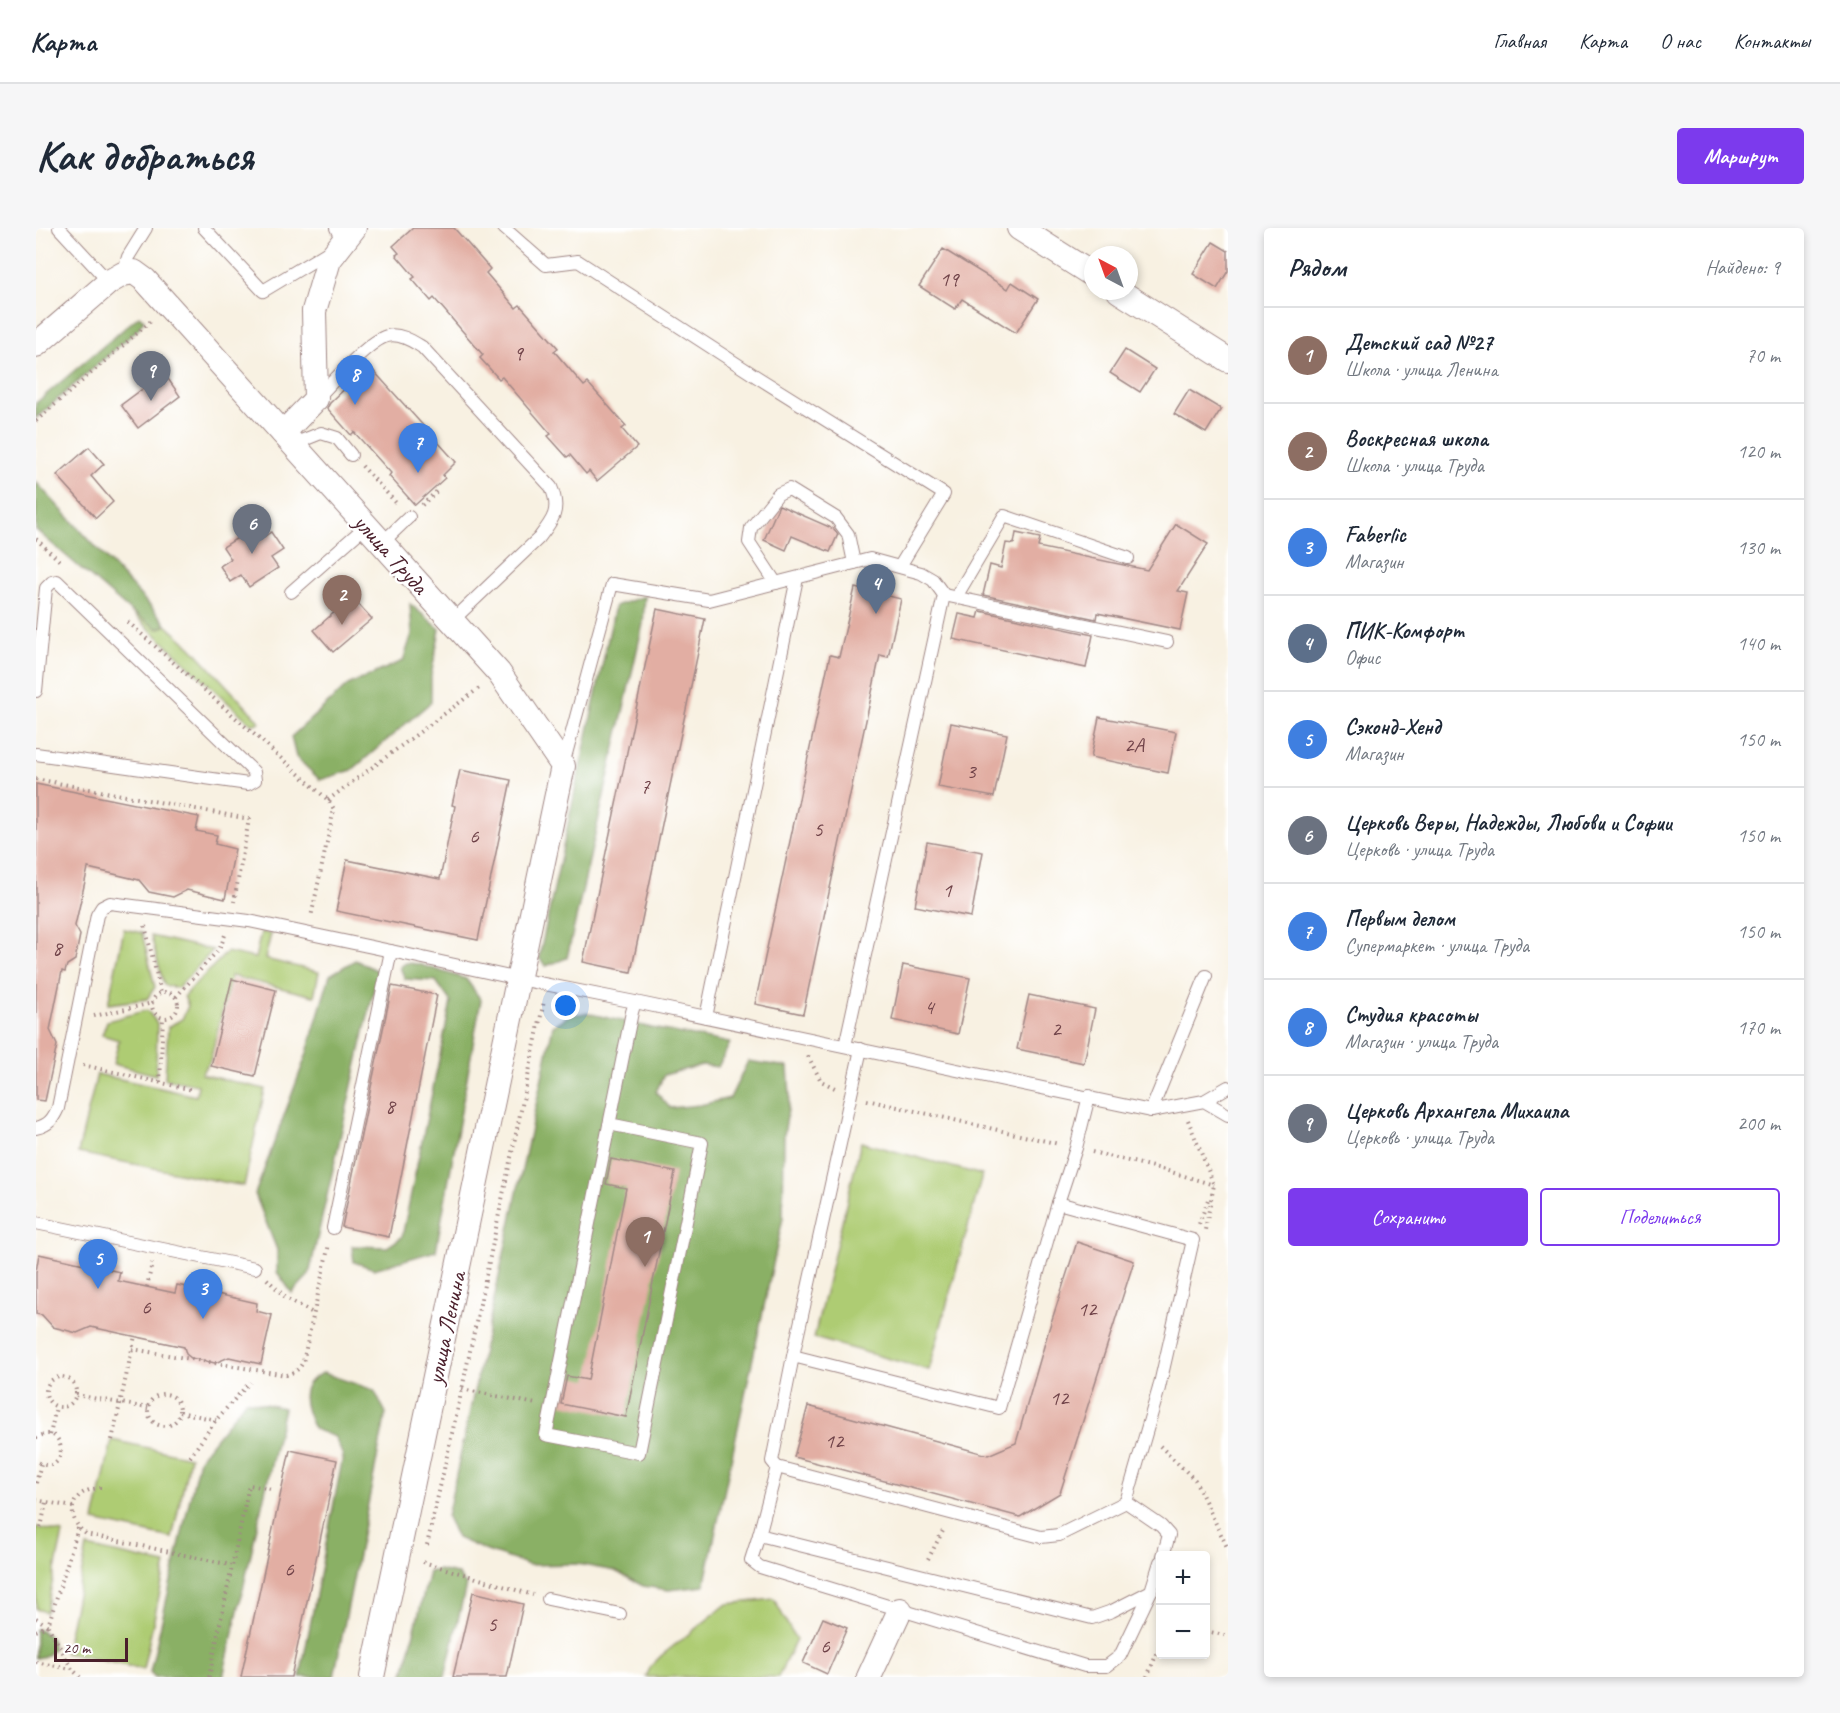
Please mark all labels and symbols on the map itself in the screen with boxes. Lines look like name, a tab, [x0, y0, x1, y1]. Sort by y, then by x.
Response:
north arrow	[1084, 246, 1138, 300]
house number: 19	[940, 266, 960, 292]
house number: 9	[513, 340, 524, 366]
pin: 9	[132, 352, 170, 401]
pin: 8	[336, 356, 374, 405]
pin: 7	[398, 424, 437, 473]
pin: 6	[232, 504, 272, 554]
street label: улица Труда	[346, 506, 436, 601]
pin: 4	[856, 564, 896, 614]
pin: 2	[322, 576, 362, 625]
house number: 2А	[1124, 732, 1145, 758]
house number: 3	[966, 758, 977, 784]
house number: 7	[640, 773, 651, 799]
house number: 5	[813, 816, 824, 842]
house number: 6	[469, 823, 479, 849]
house number: 1	[942, 877, 953, 903]
house number: 8	[52, 935, 64, 961]
your location	[551, 991, 580, 1020]
house number: 4	[924, 994, 936, 1020]
house number: 2	[1051, 1016, 1062, 1042]
house number: 8	[385, 1093, 397, 1119]
pin: 1	[626, 1218, 664, 1267]
pin: 5	[78, 1240, 118, 1289]
street label: улица Ленина	[419, 1267, 473, 1389]
pin: 3	[184, 1270, 222, 1319]
house number: 6	[141, 1294, 151, 1320]
house number: 12	[1078, 1296, 1098, 1322]
house number: 12	[1050, 1385, 1070, 1411]
house number: 12	[825, 1428, 845, 1454]
house number: 6	[284, 1556, 294, 1582]
house number: 5	[487, 1611, 498, 1637]
house number: 6	[820, 1633, 830, 1659]
scale bar	[54, 1635, 128, 1662]

